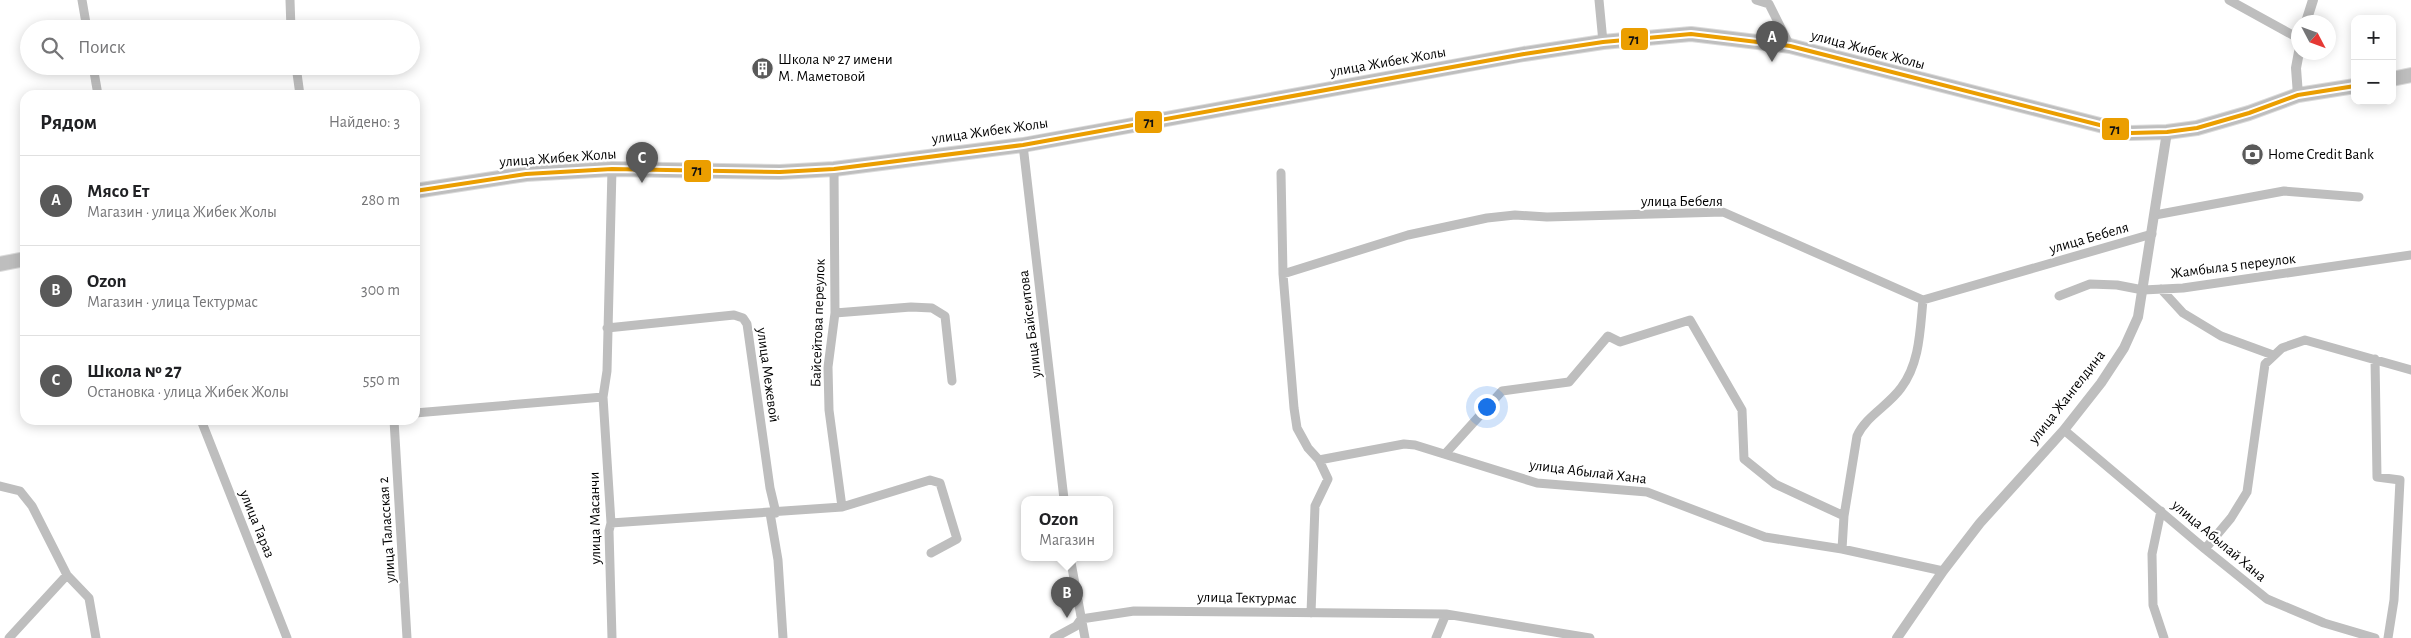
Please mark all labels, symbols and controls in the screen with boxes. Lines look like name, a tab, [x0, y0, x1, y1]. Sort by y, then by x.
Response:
north arrow	[2291, 15, 2336, 60]
map controls	[2351, 15, 2396, 105]
button: +	[2351, 15, 2396, 60]
search box	[20, 20, 420, 75]
pin: A	[1756, 21, 1788, 62]
line badge: 71	[1620, 27, 1649, 51]
street label: улица Жибек Жолы	[1808, 27, 1927, 72]
text: 71	[1628, 33, 1640, 47]
icon: search	[38, 34, 66, 62]
text: Поиск	[78, 38, 125, 57]
street label: улица Жибек Жолы	[1328, 44, 1447, 80]
place label: Школа № 27 имени М. Маметовой	[778, 52, 893, 84]
building icon: Школа № 27 имени М. Маметовой	[750, 56, 774, 80]
button: −	[2351, 60, 2396, 105]
line badge: 71	[1134, 110, 1163, 134]
text: Рядом	[40, 112, 97, 133]
text: Найдено: 3	[329, 114, 400, 130]
street label: улица Жибек Жолы	[930, 115, 1049, 147]
text: 71	[1143, 116, 1155, 130]
line badge: 71	[2101, 117, 2130, 141]
text: 71	[2109, 123, 2121, 137]
pin: C	[626, 142, 658, 183]
bank icon: Home Credit Bank	[2240, 142, 2264, 166]
street label: улица Жибек Жолы	[498, 146, 617, 170]
place label: Home Credit Bank	[2268, 147, 2374, 162]
line badge: 71	[683, 159, 712, 183]
text: 71	[691, 164, 703, 178]
text: Мясо Ет	[87, 182, 149, 201]
text: A	[51, 192, 61, 208]
text: 280 m	[361, 192, 400, 208]
street label: улица Бебеля	[1640, 194, 1723, 209]
text: Магазин · улица Жибек Жолы	[87, 204, 277, 220]
street label: улица Бебеля	[2047, 220, 2130, 257]
street label: Жамбыла 5 переулок	[2170, 251, 2297, 281]
street label: Байсейтова переулок	[808, 258, 828, 388]
street label: улица Байсеитова	[1016, 269, 1044, 380]
text: Ozon	[87, 272, 126, 291]
text: B	[51, 282, 61, 298]
text: 300 m	[361, 282, 400, 298]
text: Магазин · улица Тектурмас	[87, 294, 258, 310]
street label: улица Межевой	[754, 326, 782, 423]
street label: улица Жангелдина	[2025, 347, 2108, 447]
text: Школа № 27	[87, 362, 182, 381]
text: C	[52, 372, 60, 388]
text: 550 m	[363, 372, 400, 388]
text: Остановка · улица Жибек Жолы	[87, 384, 289, 400]
your location	[1474, 394, 1500, 420]
street label: улица Абылай Хана	[1528, 457, 1648, 487]
street label: улица Масанчи	[587, 472, 603, 565]
street label: улица Таласская 2	[376, 476, 398, 585]
street label: улица Тараз	[236, 487, 277, 560]
popup	[1021, 496, 1113, 561]
street label: улица Абылай Хана	[2168, 497, 2269, 585]
text: Ozon	[1039, 510, 1078, 529]
text: Магазин	[1039, 532, 1095, 548]
pin: B	[1051, 577, 1083, 618]
street label: улица Тектурмас	[1196, 590, 1297, 606]

